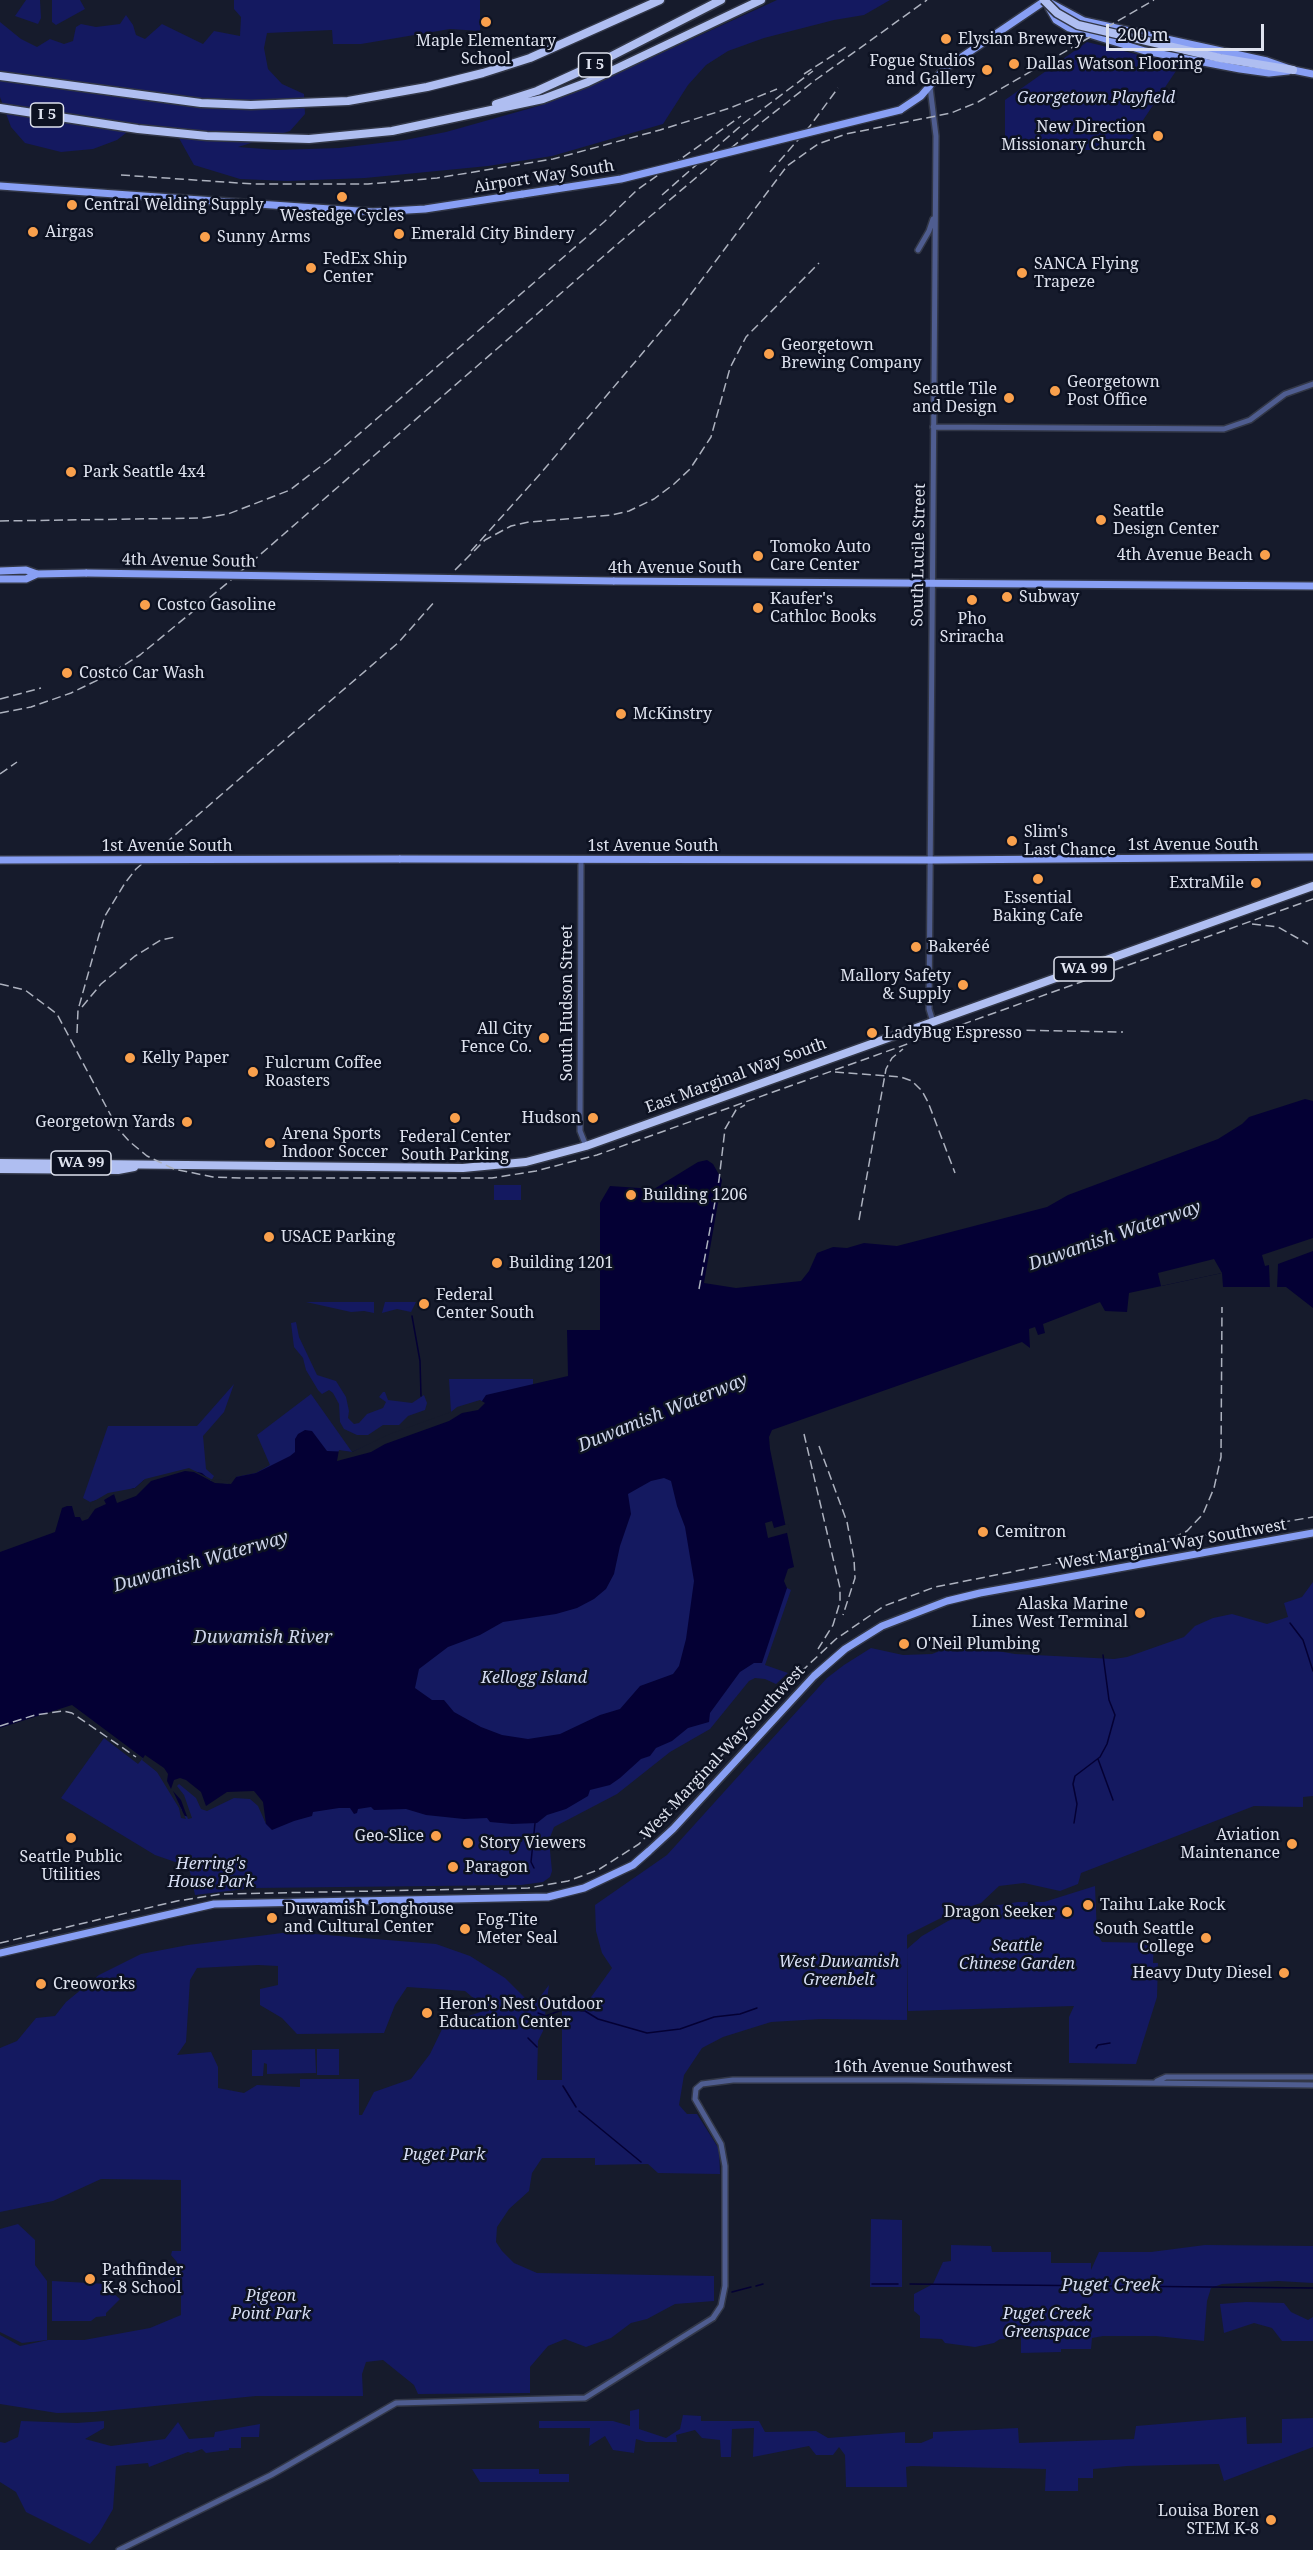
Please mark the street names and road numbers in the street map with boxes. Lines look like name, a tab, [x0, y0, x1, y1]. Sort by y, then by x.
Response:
road number: I 5	[578, 53, 612, 77]
road number: I 5	[30, 103, 63, 127]
street label: Airport Way South	[473, 156, 615, 198]
street label: South Lucile Street	[908, 483, 930, 627]
street label: 4th Avenue South	[122, 550, 256, 572]
street label: 4th Avenue South	[608, 558, 742, 578]
street label: 1st Avenue South	[1127, 835, 1259, 855]
street label: 1st Avenue South	[101, 836, 233, 856]
street label: 1st Avenue South	[587, 836, 719, 856]
street label: South Hudson Street	[557, 925, 577, 1081]
road number: WA 99	[1054, 957, 1114, 981]
street label: East Marginal Way South	[643, 1034, 829, 1118]
road number: WA 99	[51, 1151, 111, 1175]
street label: West Marginal Way Southwest	[1056, 1515, 1288, 1575]
street label: West Marginal Way Southwest	[637, 1662, 809, 1844]
street label: 16th Avenue Southwest	[834, 2057, 1012, 2077]

